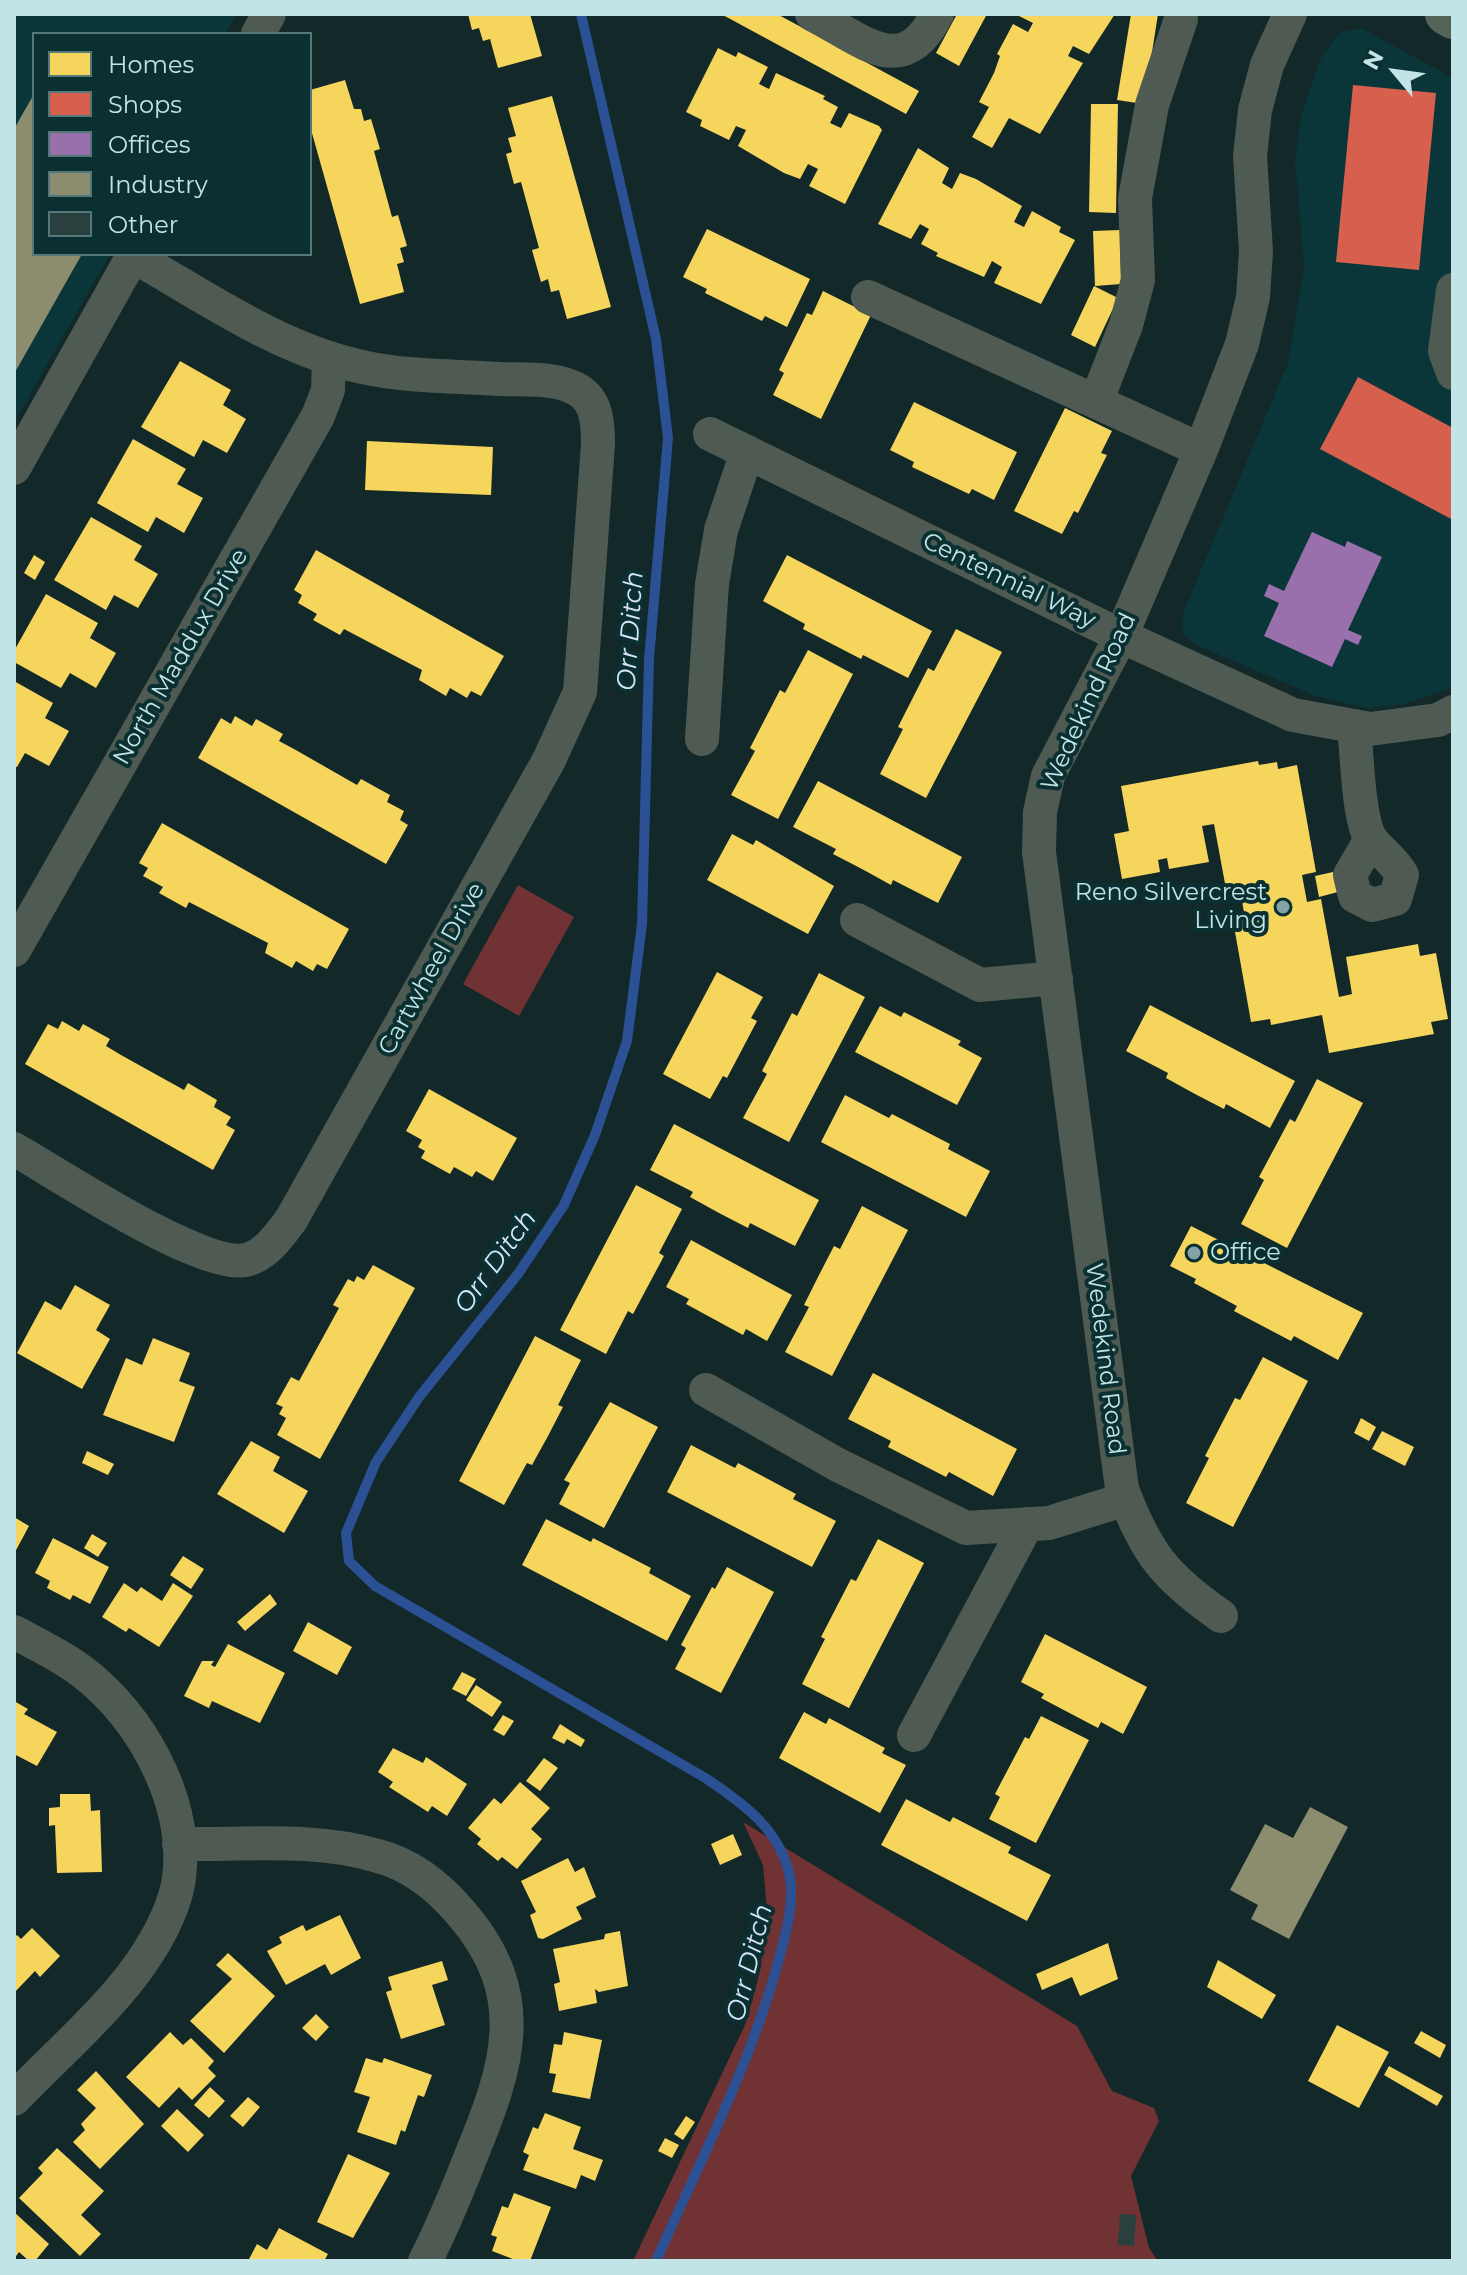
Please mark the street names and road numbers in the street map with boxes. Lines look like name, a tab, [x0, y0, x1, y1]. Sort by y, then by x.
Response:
street label: Centennial Way	[918, 527, 1100, 635]
street label: North Maddux Drive	[107, 544, 255, 770]
street label: Wedekind Road	[1035, 608, 1143, 796]
street label: Cartwheel Drive	[373, 878, 491, 1060]
street label: Wedekind Road	[1079, 1261, 1131, 1457]

